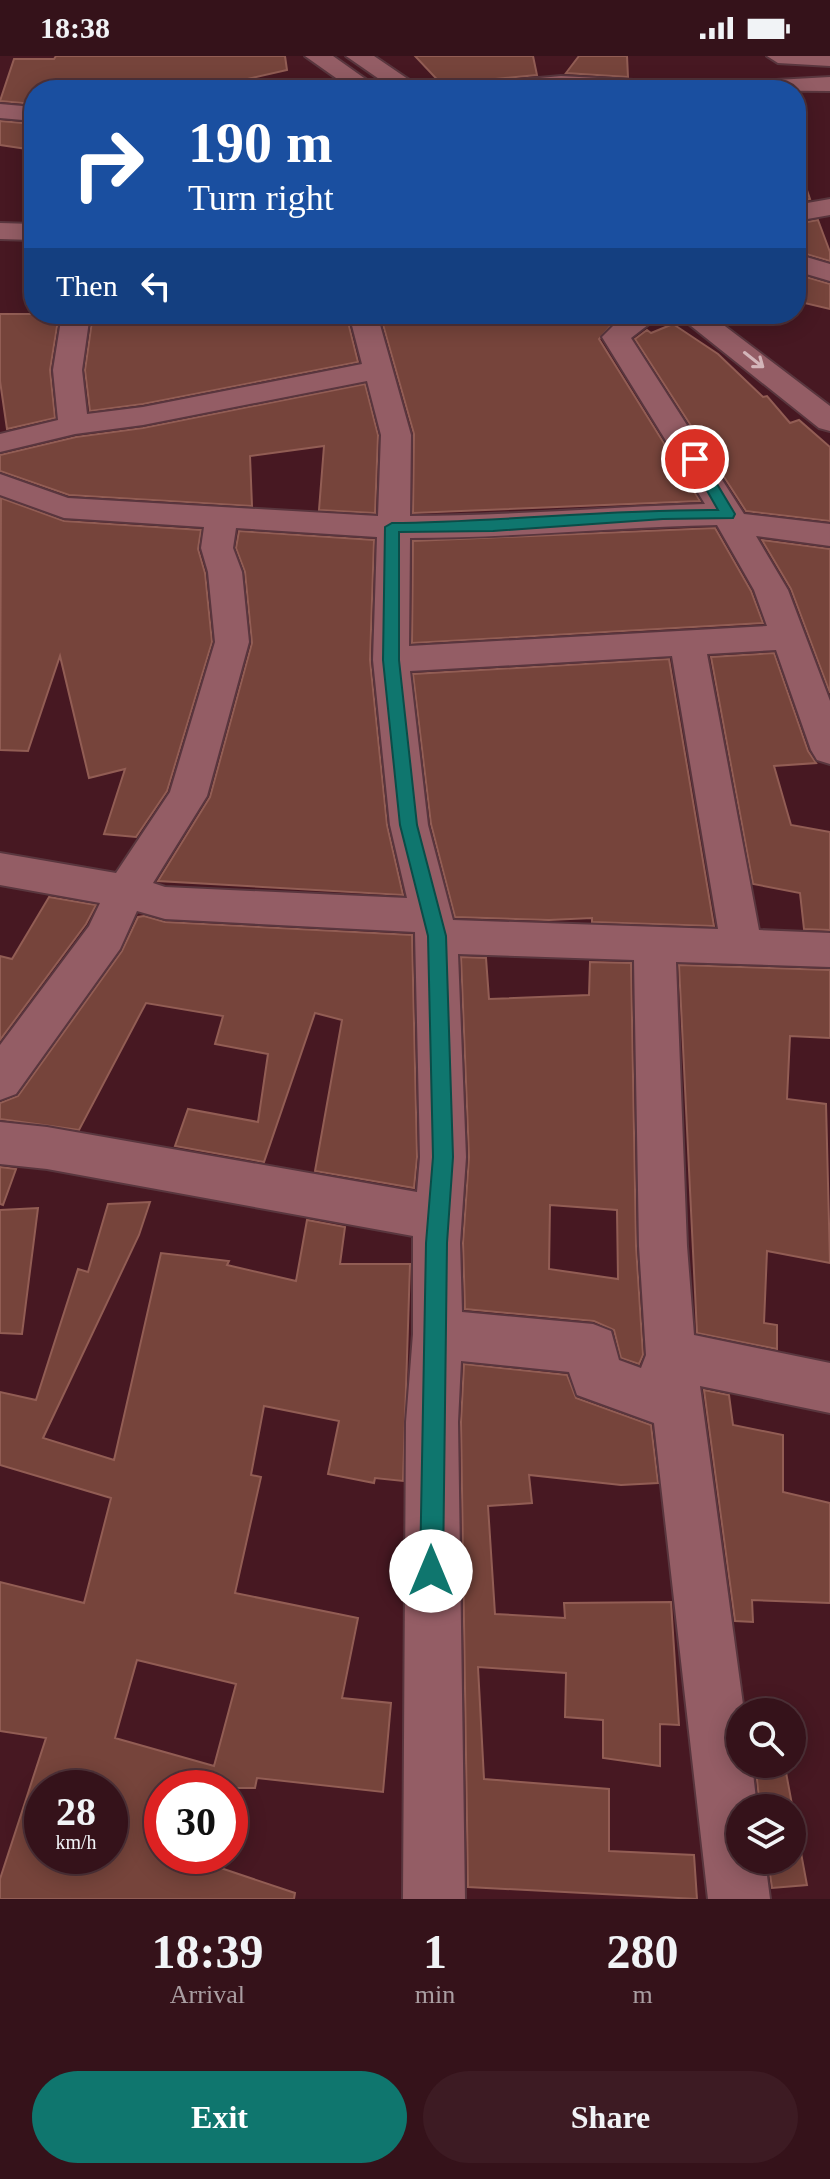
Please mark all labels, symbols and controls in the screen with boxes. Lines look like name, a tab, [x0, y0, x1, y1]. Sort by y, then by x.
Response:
text: 18:38	[40, 11, 110, 44]
icon: right	[56, 112, 160, 216]
text: 190 m	[188, 112, 333, 174]
text: Turn right	[188, 178, 334, 218]
icon: left	[134, 264, 178, 308]
text: Then	[56, 269, 118, 302]
one-way arrow	[743, 352, 764, 369]
pin	[661, 425, 729, 493]
icon: arrive	[673, 437, 717, 481]
position arrow	[389, 1529, 473, 1613]
map controls	[726, 1698, 806, 1874]
button: search	[726, 1698, 806, 1778]
speed limit sign: 30	[144, 1770, 248, 1874]
text: 28	[56, 1789, 96, 1834]
button: layers	[726, 1794, 806, 1874]
text: km/h	[55, 1831, 97, 1853]
text: 18:39	[151, 1925, 263, 1978]
text: 1	[423, 1925, 447, 1978]
text: 280	[607, 1925, 679, 1978]
text: Arrival	[170, 1980, 245, 2009]
text: min	[415, 1980, 455, 2009]
text: m	[632, 1980, 653, 2009]
button: Exit	[32, 2071, 407, 2163]
button: Share	[423, 2071, 798, 2163]

